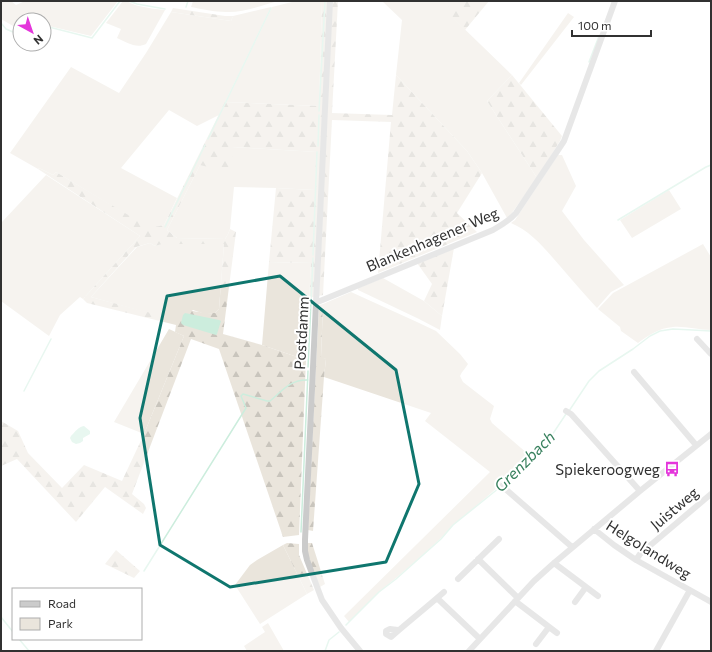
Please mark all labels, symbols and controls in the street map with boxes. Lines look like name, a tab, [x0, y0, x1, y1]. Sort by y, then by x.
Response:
north arrow	[12, 12, 52, 52]
scale bar	[572, 12, 651, 38]
text: 100 m	[578, 18, 612, 32]
text: N	[31, 32, 46, 48]
street label: Blankenhagener Weg	[363, 203, 501, 275]
street label: Postdamm	[290, 296, 312, 370]
water label: Grenzbach	[490, 427, 558, 495]
place label: Spiekeroogweg	[555, 460, 660, 478]
bus stop icon: Spiekeroogweg	[663, 460, 681, 478]
street label: Juistweg	[646, 483, 702, 533]
street label: Helgolandweg	[603, 516, 695, 582]
legend	[12, 588, 142, 640]
text: Road	[48, 596, 76, 610]
text: Park	[48, 616, 74, 630]

